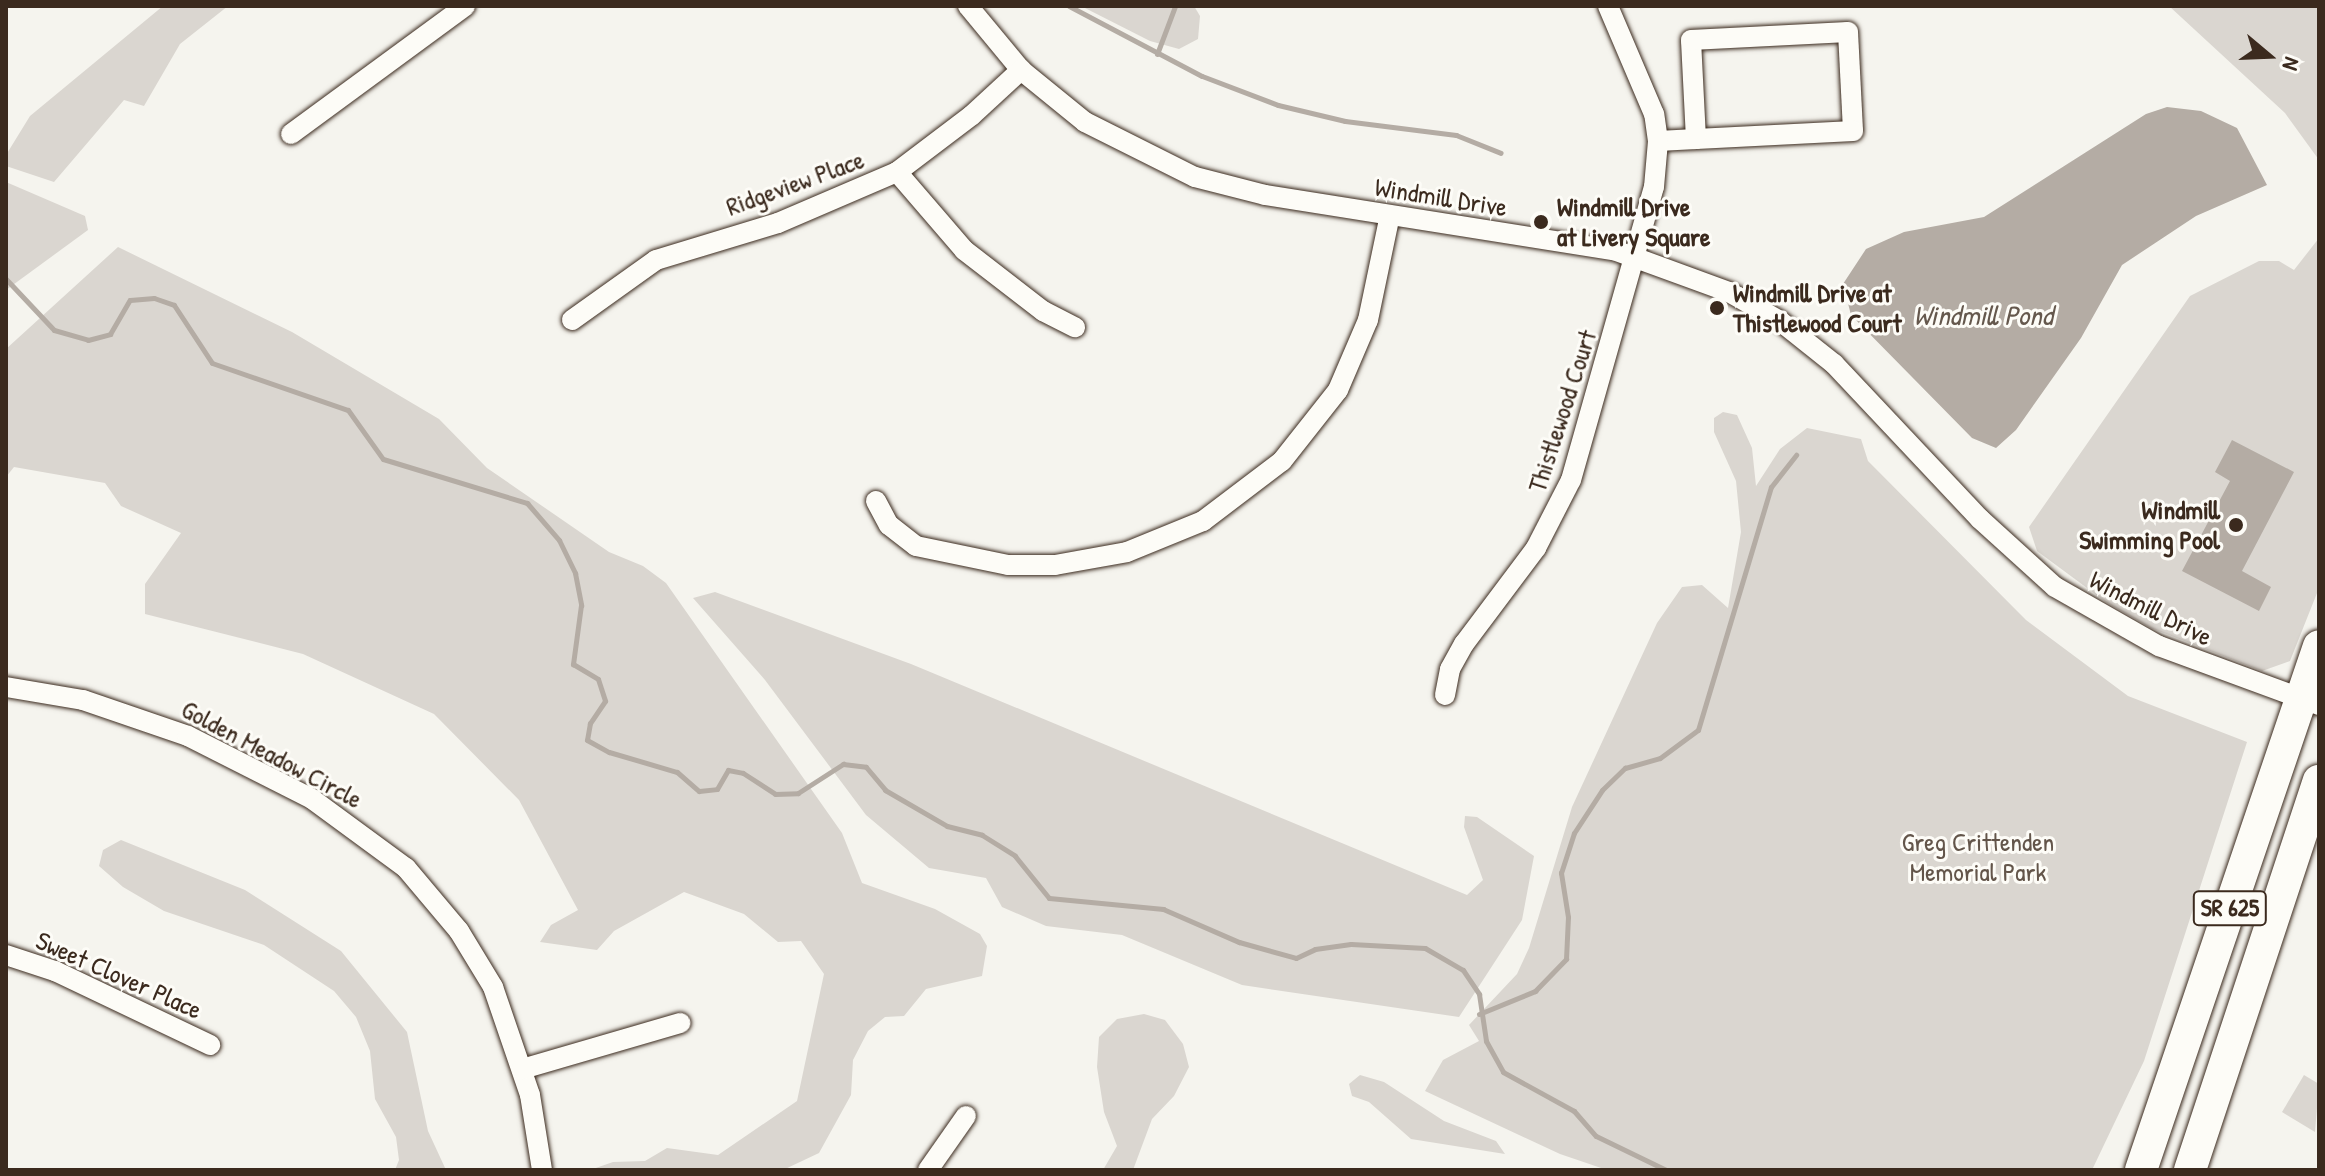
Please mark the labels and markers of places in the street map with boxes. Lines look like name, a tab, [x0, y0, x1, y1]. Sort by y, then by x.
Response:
place label: Windmill Drive at Livery Square	[1557, 191, 1710, 252]
marker: Windmill Drive at Livery Square	[1532, 213, 1550, 231]
place label: Windmill Drive at Thistlewood Court	[1733, 277, 1901, 338]
marker: Windmill Drive at Thistlewood Court	[1708, 299, 1726, 317]
place label: Windmill Swimming Pool	[2079, 494, 2220, 556]
marker: Windmill Swimming Pool	[2227, 516, 2245, 534]

